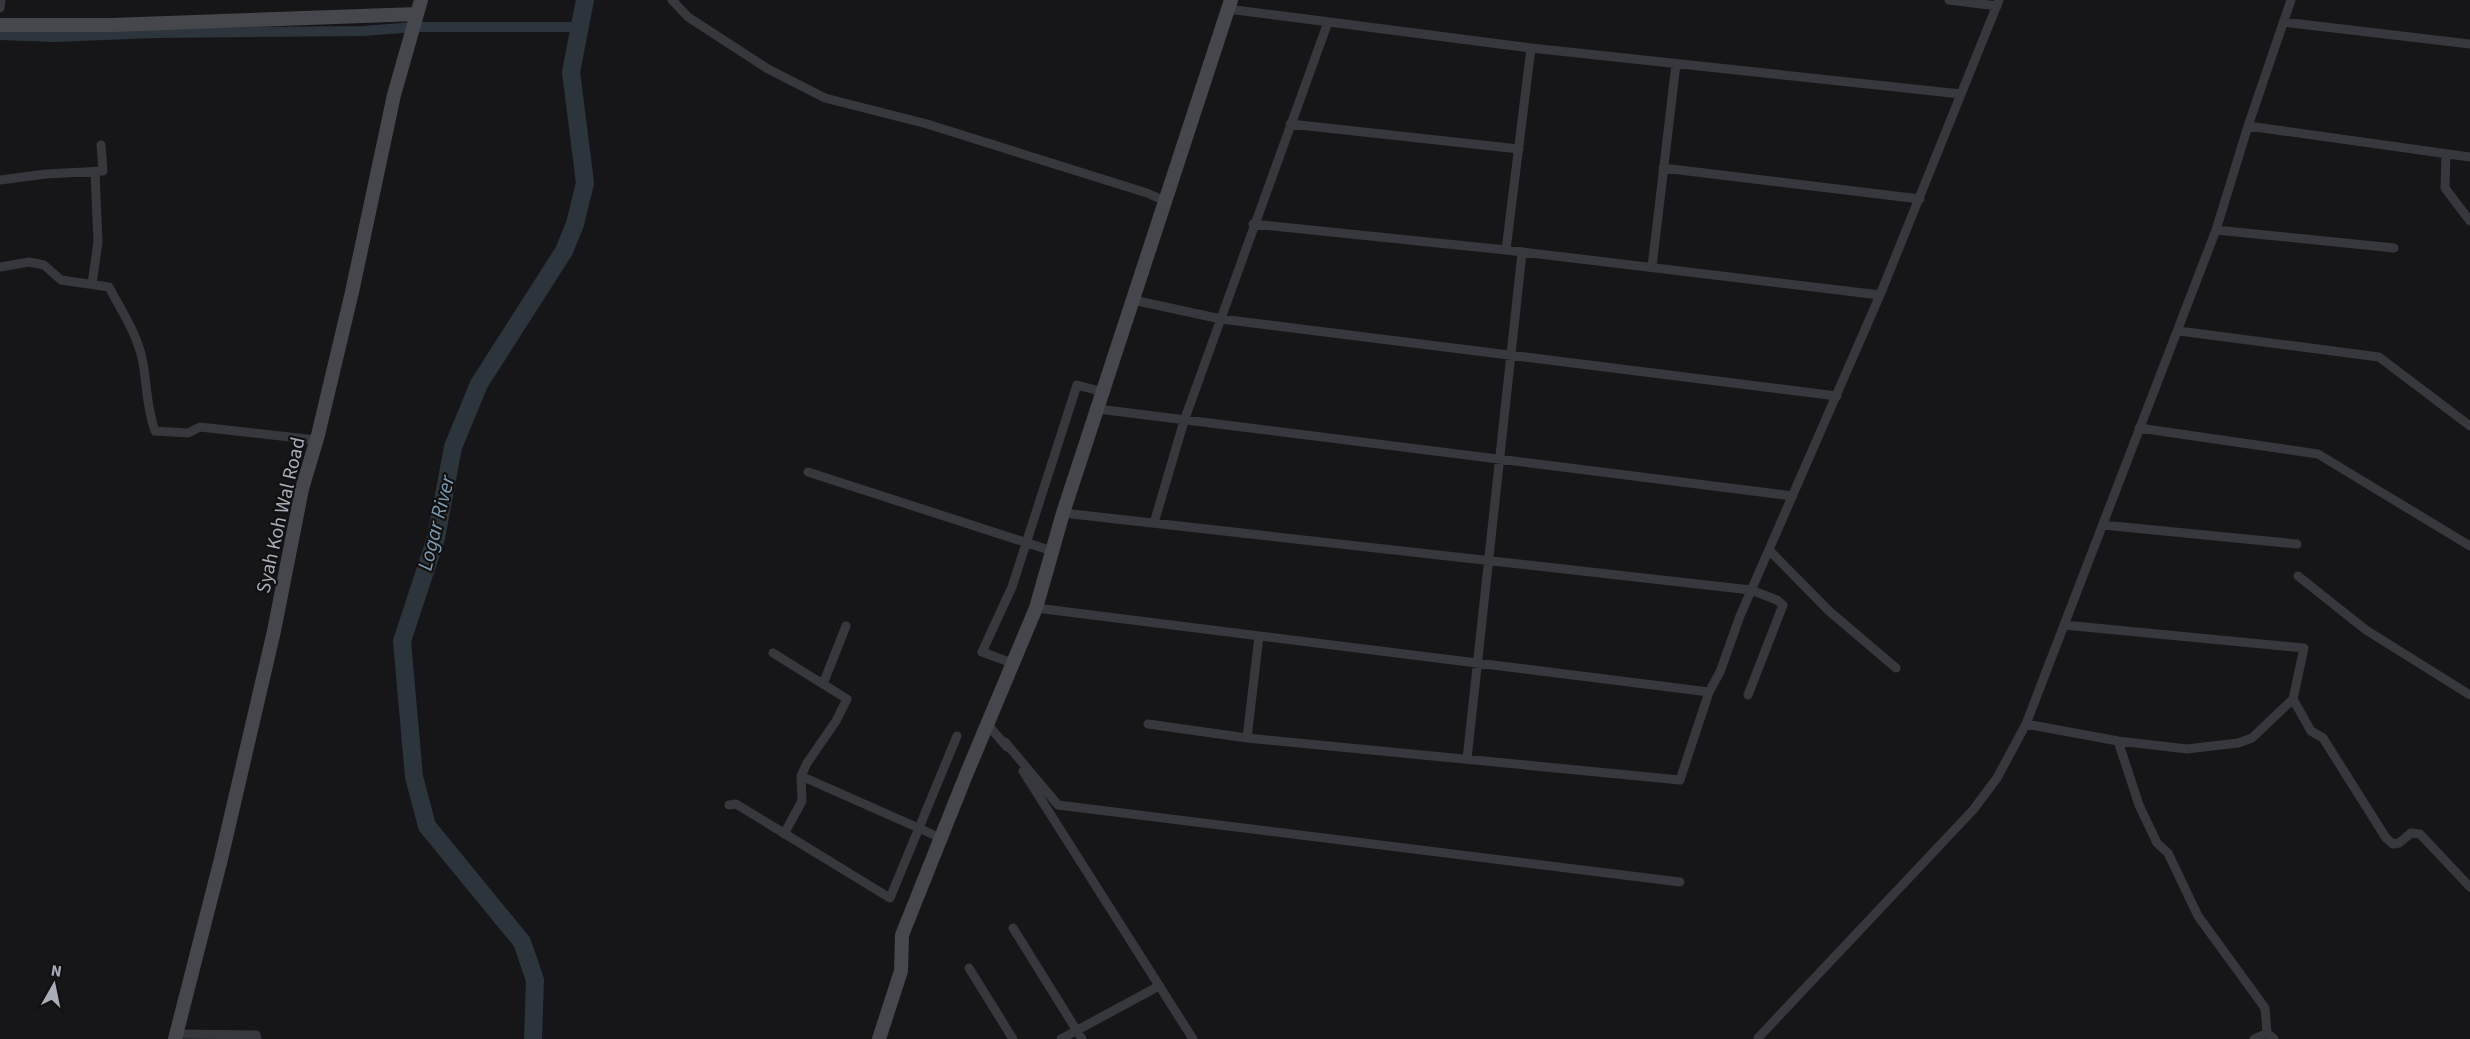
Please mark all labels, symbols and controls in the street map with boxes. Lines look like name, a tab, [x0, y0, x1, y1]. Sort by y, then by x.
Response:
street label: Syah Koh Wal Road	[249, 434, 313, 596]
water label: Logar River	[410, 471, 463, 574]
north arrow	[24, 955, 84, 1015]
text: N	[49, 959, 63, 983]

